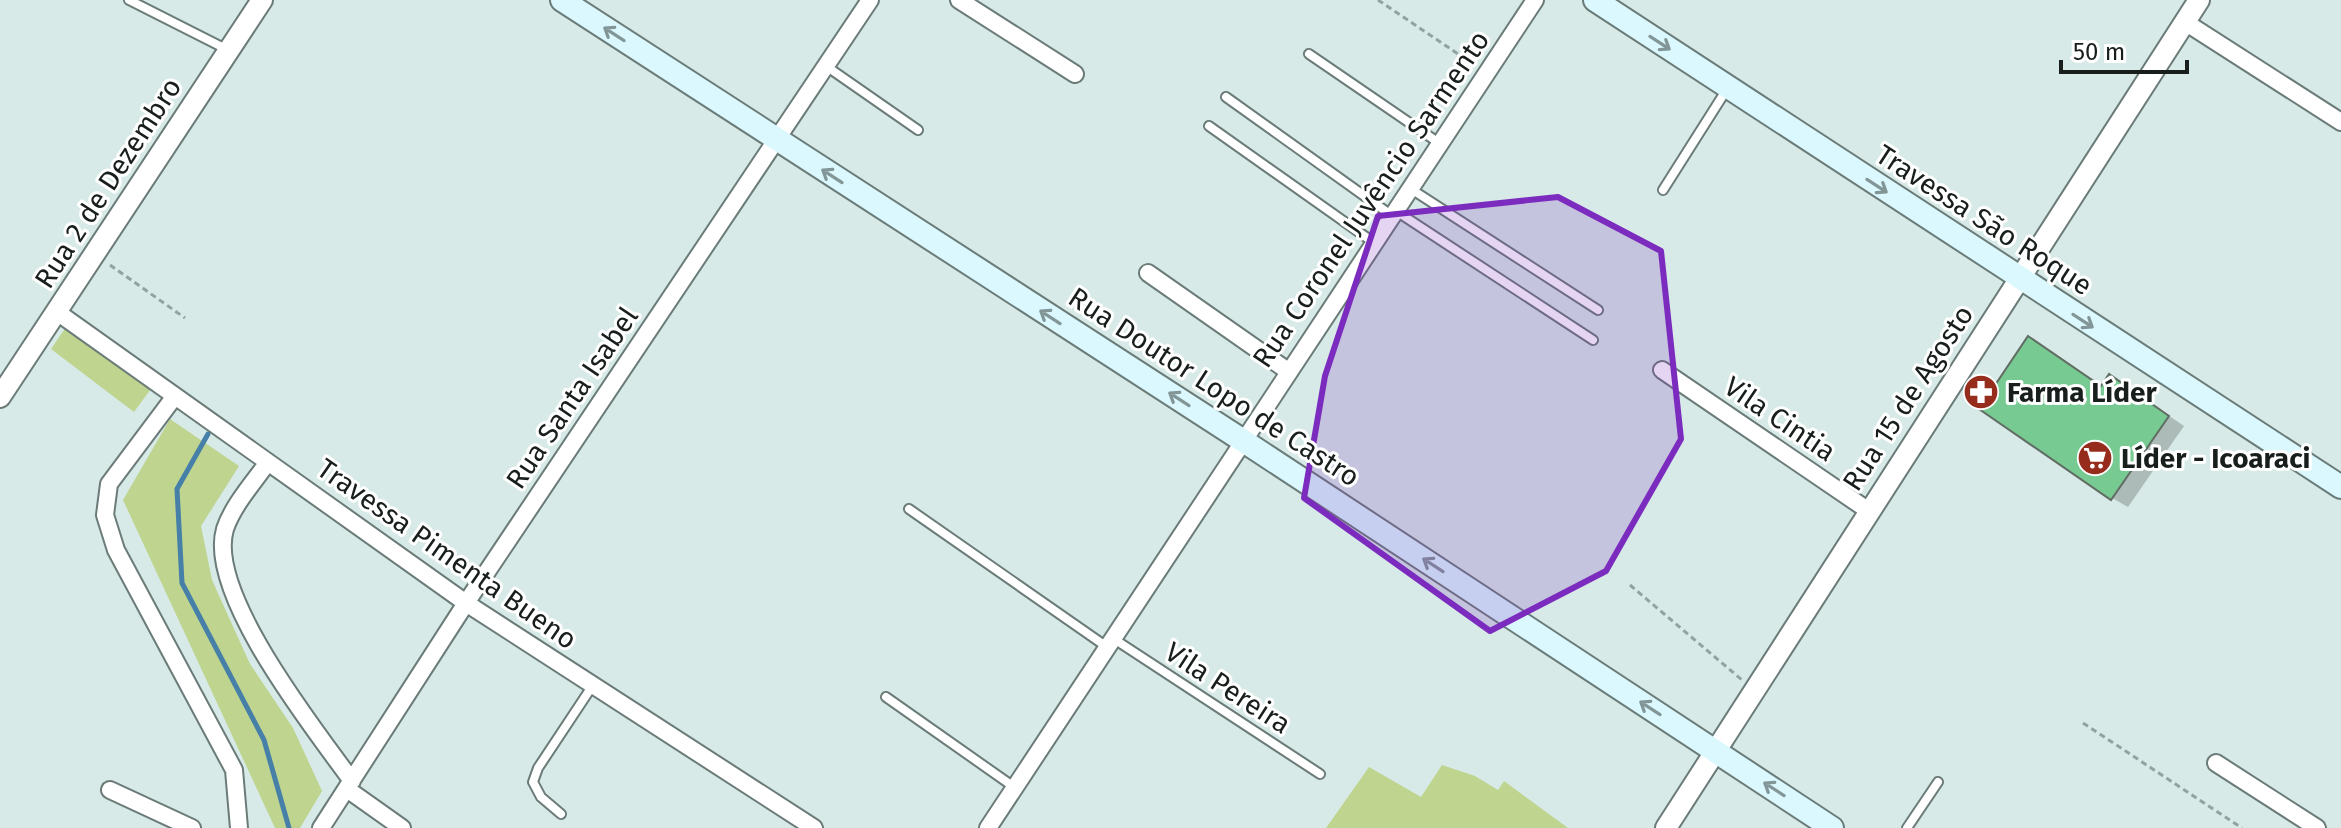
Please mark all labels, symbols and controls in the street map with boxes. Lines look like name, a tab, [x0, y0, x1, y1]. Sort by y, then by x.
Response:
street label: Rua Coronel Juvêncio Sarmento	[1246, 24, 1496, 374]
scale bar	[2061, 24, 2187, 74]
one-way arrow	[603, 26, 626, 42]
one-way arrow	[1649, 35, 1671, 51]
text: 50 m	[2073, 38, 2125, 66]
street label: Rua 2 de Dezembro	[28, 72, 188, 294]
street label: Travessa São Roque	[1870, 138, 2098, 302]
one-way arrow	[821, 168, 843, 185]
one-way arrow	[1866, 178, 1888, 194]
street label: Rua Doutor Lopo de Castro	[1062, 281, 1366, 493]
street label: Rua 15 de Agosto	[1836, 299, 1980, 497]
street label: Rua Santa Isabel	[499, 301, 645, 495]
one-way arrow	[1040, 308, 1062, 325]
one-way arrow	[2071, 313, 2094, 329]
street label: Vila Cintia	[1718, 370, 1842, 468]
pharmacy icon: Farma Líder	[1962, 373, 2000, 411]
place label: Farma Líder	[2007, 376, 2157, 409]
one-way arrow	[1168, 391, 1191, 407]
supermarket icon: Líder - Icoaraci	[2076, 439, 2114, 477]
place label: Líder - Icoaraci	[2121, 442, 2311, 475]
street label: Travessa Pimenta Bueno	[311, 452, 583, 656]
one-way arrow	[1422, 557, 1445, 573]
street label: Vila Pereira	[1159, 635, 1297, 741]
one-way arrow	[1640, 700, 1662, 716]
one-way arrow	[1763, 781, 1785, 798]

